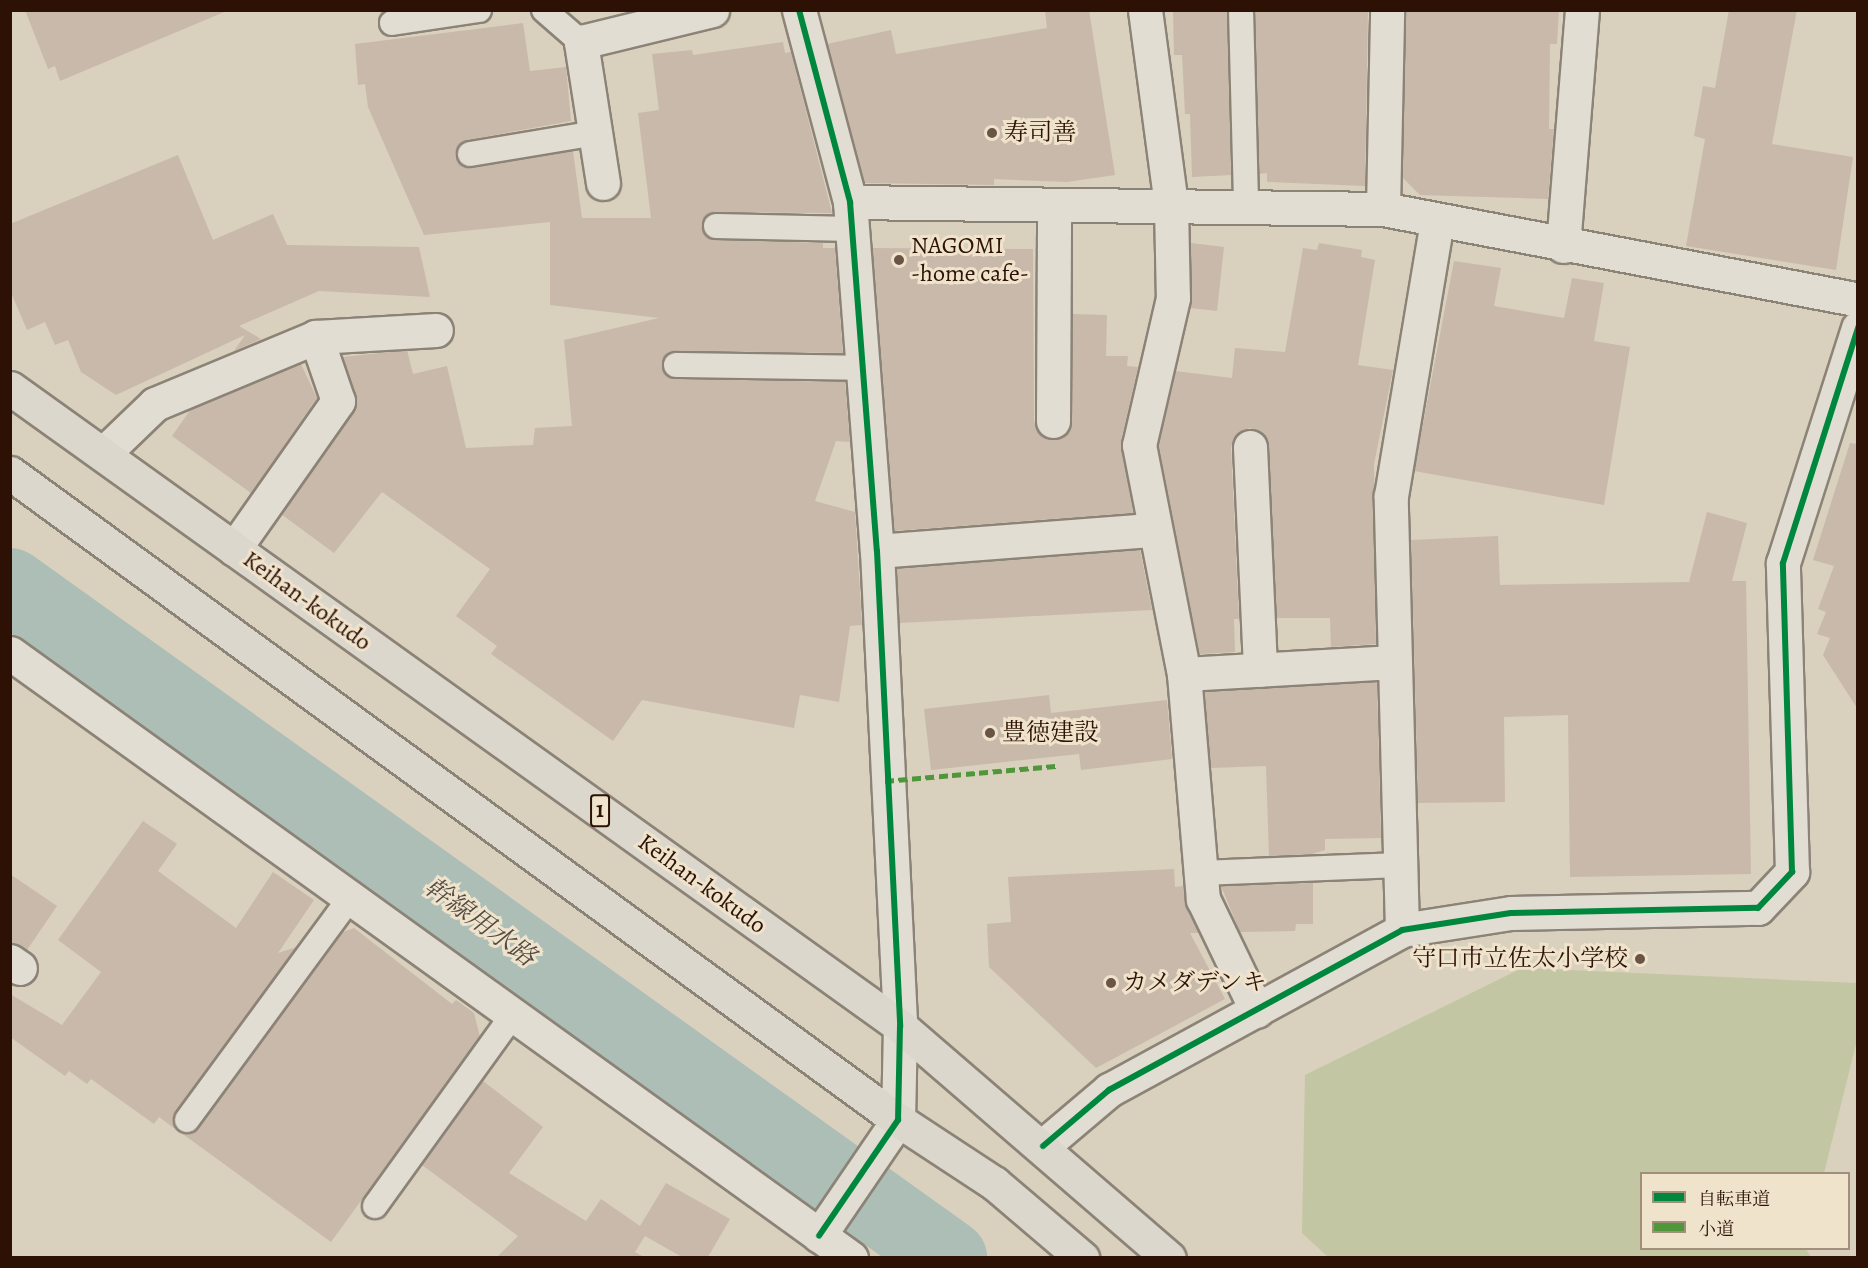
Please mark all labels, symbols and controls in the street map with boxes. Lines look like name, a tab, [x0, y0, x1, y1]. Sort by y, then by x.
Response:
place label: 寿司善	[1004, 119, 1076, 147]
marker: 寿司善	[985, 126, 999, 140]
place label: NAGOMI -home cafe-	[911, 232, 1029, 288]
marker: NAGOMI -home cafe-	[892, 253, 906, 267]
street label: Keihan-kokudo	[237, 545, 377, 657]
place label: 豊徳建設	[1002, 719, 1098, 747]
marker: 豊徳建設	[983, 726, 997, 740]
road number: 1	[590, 792, 610, 830]
street label: Keihan-kokudo	[632, 828, 772, 940]
water label: 幹線用水路	[418, 871, 542, 973]
place label: 守口市立佐太小学校	[1412, 945, 1628, 973]
marker: 守口市立佐太小学校	[1633, 952, 1647, 966]
place label: カメダデンキ	[1123, 969, 1267, 997]
marker: カメダデンキ	[1104, 976, 1118, 990]
legend	[1640, 1172, 1850, 1250]
text: 自転車道	[1698, 1187, 1770, 1211]
text: 小道	[1698, 1217, 1734, 1241]

